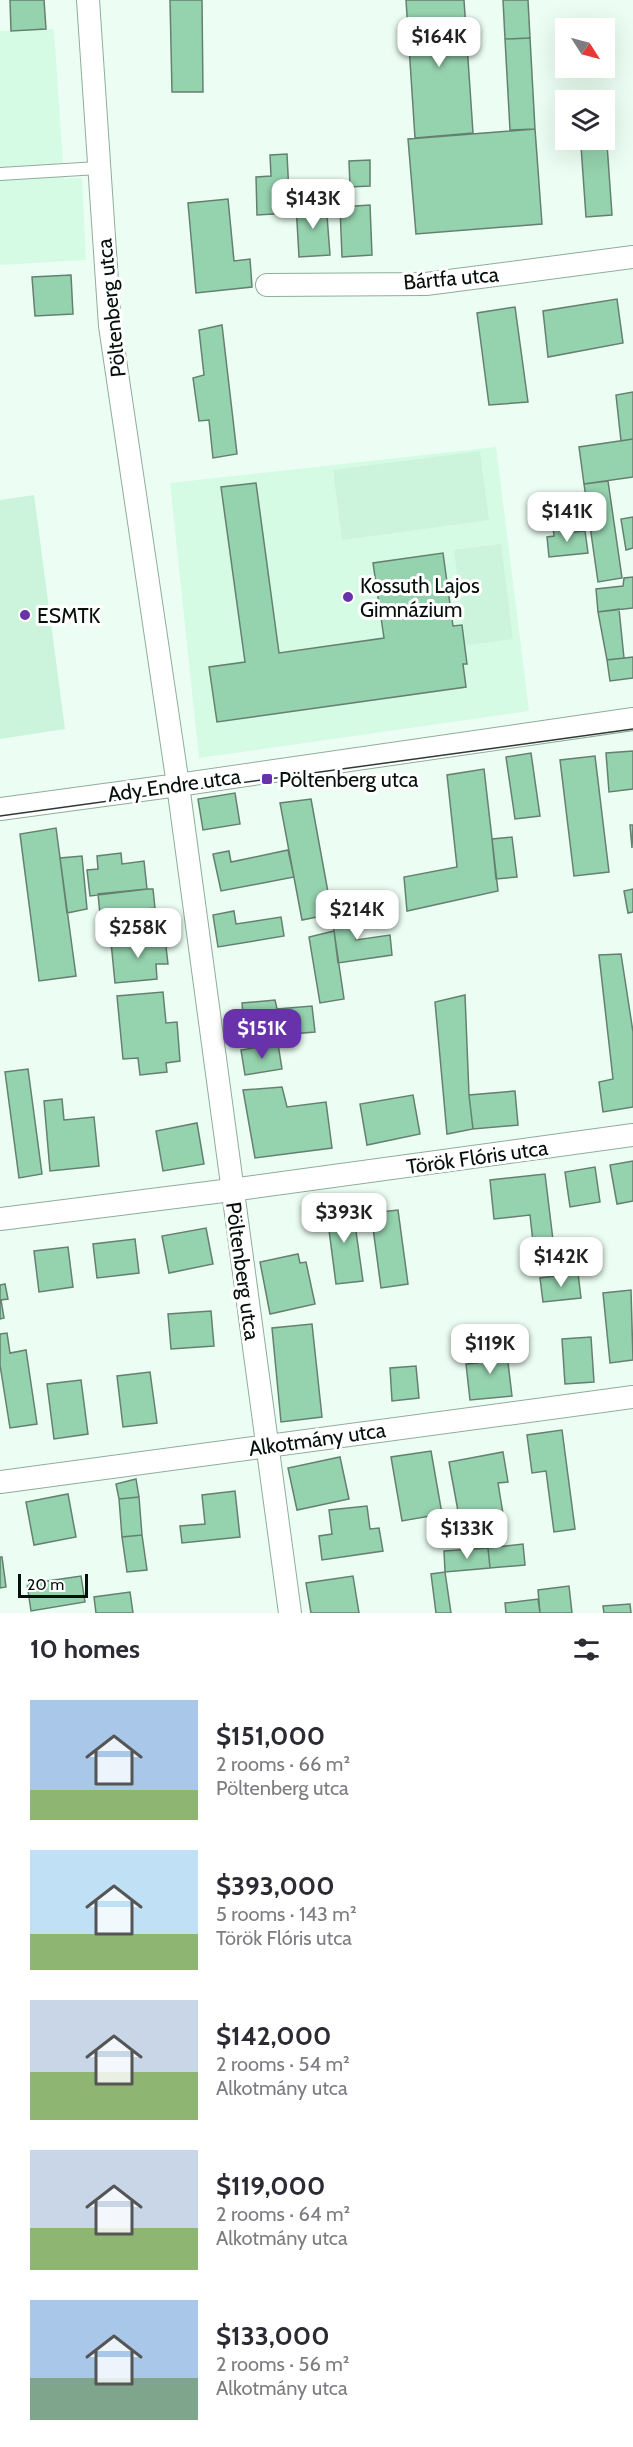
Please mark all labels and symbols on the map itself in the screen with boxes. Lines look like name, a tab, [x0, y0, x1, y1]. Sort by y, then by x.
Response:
pin: $164K	[397, 17, 481, 68]
north arrow	[555, 18, 615, 78]
pin: $143K	[271, 179, 355, 230]
street label: Pöltenberg utca	[91, 237, 131, 379]
street label: Bártfa utca	[402, 261, 500, 295]
pin: $141K	[525, 492, 609, 543]
place label: Kossuth Lajos Gimnázium	[360, 573, 480, 622]
marker: Kossuth Lajos Gimnázium	[341, 590, 355, 604]
place label: ESMTK	[37, 603, 101, 628]
marker: ESMTK	[18, 608, 32, 622]
street label: Ady Endre utca	[106, 763, 242, 807]
place label: Pöltenberg utca	[279, 767, 418, 792]
marker: Pöltenberg utca	[260, 772, 274, 786]
pin: $214K	[315, 890, 399, 941]
pin: $258K	[96, 908, 180, 959]
pin: $151K	[220, 1009, 304, 1060]
street label: Török Flóris utca	[405, 1135, 549, 1179]
pin: $393K	[302, 1193, 386, 1244]
street label: Pöltenberg utca	[221, 1200, 265, 1342]
pin: $142K	[519, 1237, 603, 1288]
pin: $119K	[448, 1324, 532, 1375]
street label: Alkotmány utca	[247, 1417, 387, 1461]
pin: $133K	[425, 1509, 509, 1560]
scale bar	[18, 1571, 88, 1598]

